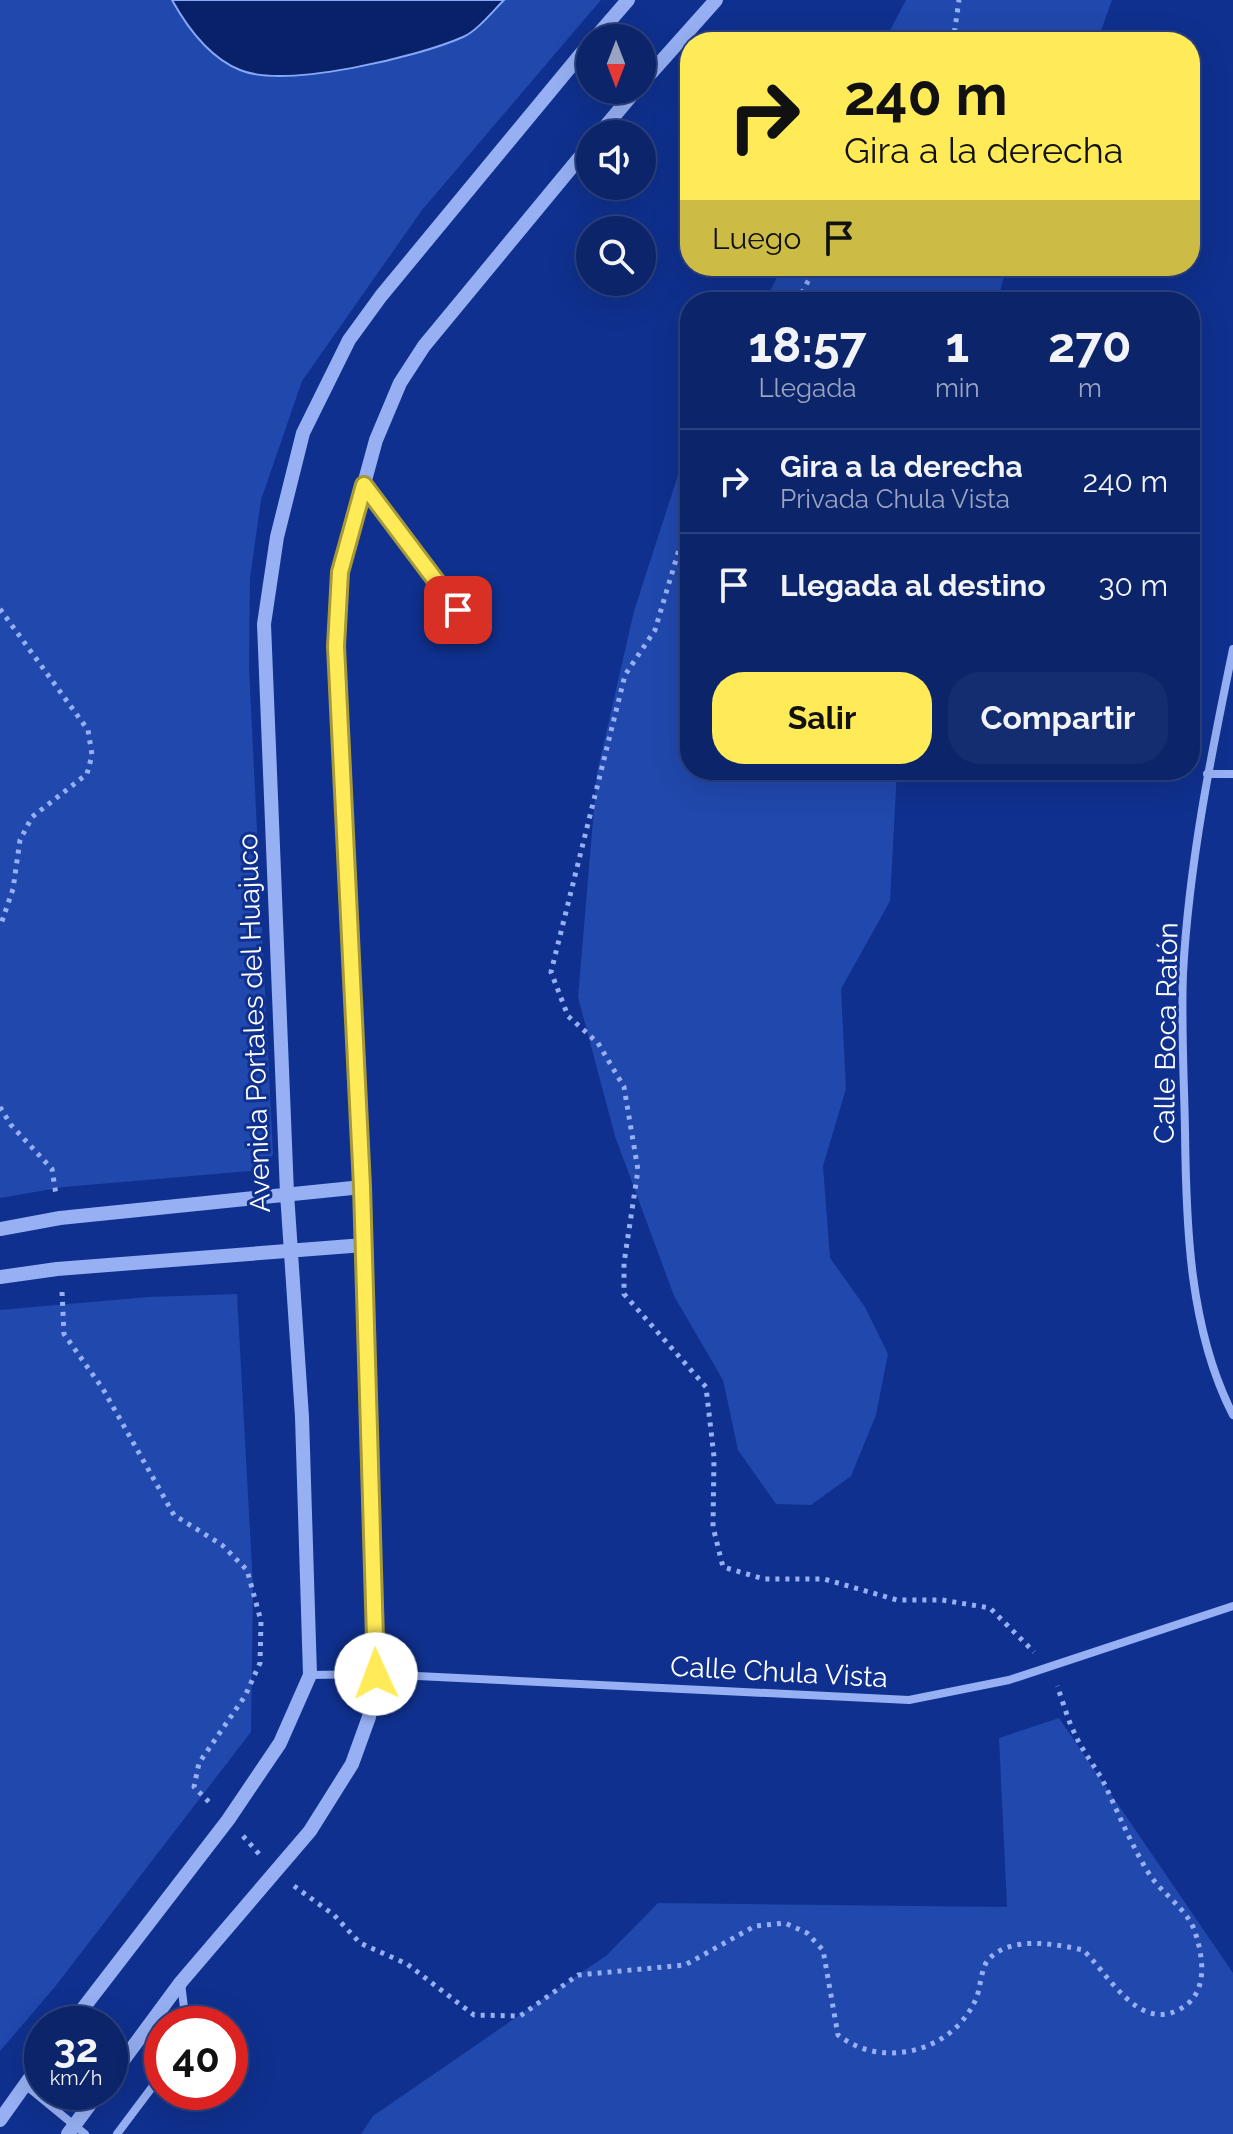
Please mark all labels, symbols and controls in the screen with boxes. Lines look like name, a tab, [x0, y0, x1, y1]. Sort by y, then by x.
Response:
north arrow	[576, 24, 656, 104]
map controls	[576, 24, 656, 296]
text: 240 m	[844, 62, 1008, 128]
icon: right	[712, 64, 816, 168]
button: sound	[576, 120, 656, 200]
text: Gira a la derecha	[844, 129, 1123, 171]
button: search	[576, 216, 656, 296]
icon: arrive	[817, 216, 861, 260]
text: Luego	[712, 221, 801, 256]
text: 18:57	[748, 317, 867, 373]
text: 1	[945, 317, 969, 373]
text: 270	[1048, 317, 1132, 373]
text: Llegada	[758, 373, 857, 403]
text: min	[935, 373, 980, 403]
text: m	[1078, 373, 1102, 403]
text: Gira a la derecha	[780, 449, 1023, 484]
icon: right	[712, 459, 756, 503]
text: 240 m	[1082, 464, 1168, 499]
text: Privada Chula Vista	[780, 484, 1010, 514]
icon: arrive	[712, 563, 756, 607]
text: Llegada al destino	[780, 568, 1046, 603]
text: 30 m	[1098, 568, 1168, 603]
pin	[424, 576, 492, 644]
icon: arrive	[436, 588, 480, 632]
button: Salir	[712, 672, 932, 764]
button: Compartir	[948, 672, 1168, 764]
street label: Avenida Portales del Huajuco	[231, 833, 277, 1213]
street label: Calle Boca Ratón	[1148, 922, 1184, 1144]
position arrow	[334, 1632, 418, 1716]
street label: Calle Chula Vista	[669, 1650, 889, 1694]
speed limit sign: 40	[144, 2006, 248, 2110]
text: 32	[54, 2024, 98, 2071]
text: km/h	[50, 2066, 102, 2090]

